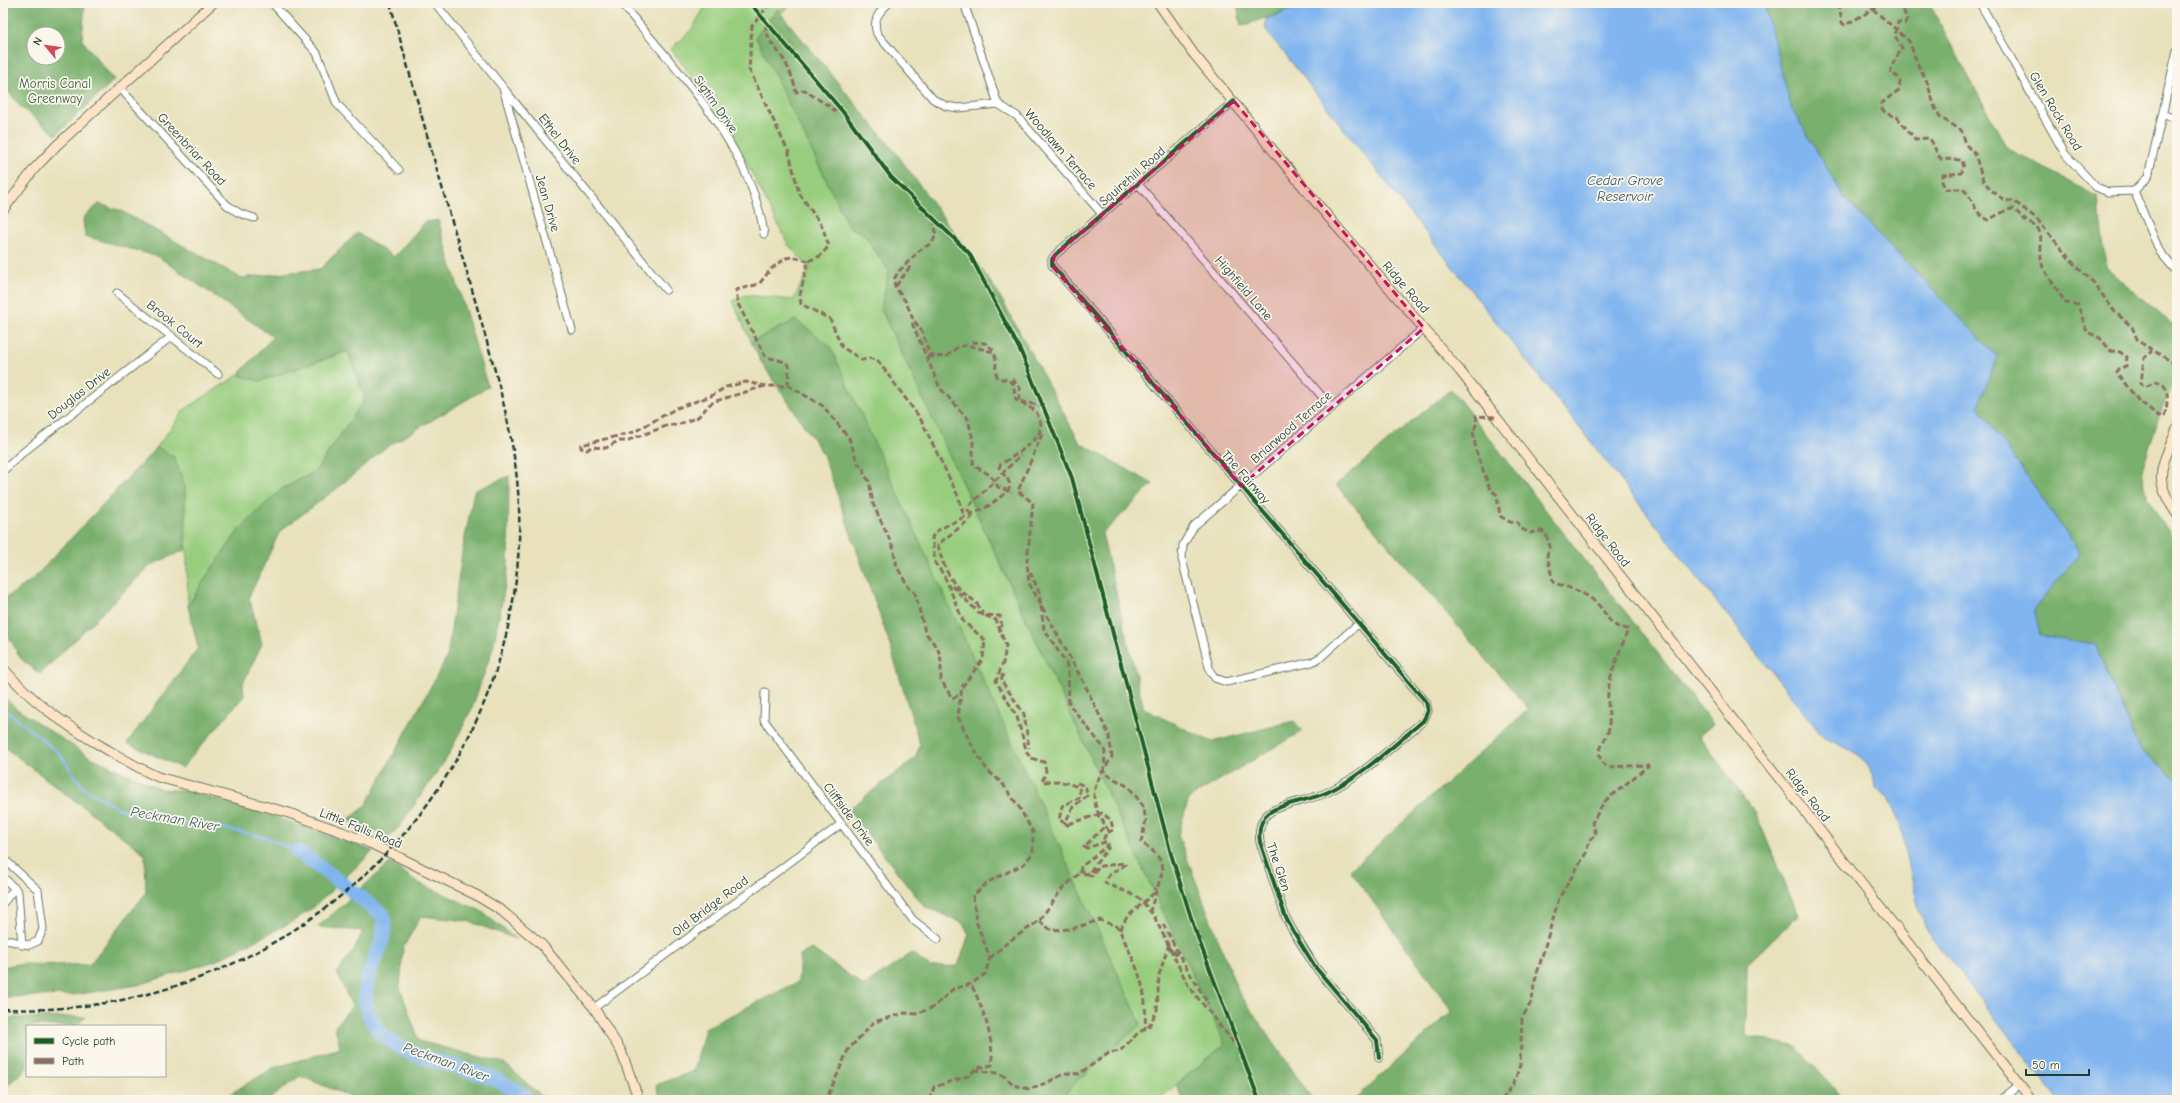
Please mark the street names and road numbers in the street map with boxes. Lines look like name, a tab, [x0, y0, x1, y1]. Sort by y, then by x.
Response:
street label: Glen Rock Road	[2026, 69, 2086, 153]
street label: Sigtim Drive	[691, 72, 742, 136]
street label: Woodlawn Terrace	[1022, 106, 1100, 193]
street label: Greenbriar Road	[155, 110, 229, 188]
street label: Ethel Drive	[536, 111, 585, 168]
street label: Squirehill Road	[1096, 143, 1168, 209]
street label: Jean Drive	[533, 173, 563, 234]
street label: Highfield Lane	[1212, 253, 1276, 323]
street label: Ridge Road	[1380, 258, 1432, 316]
street label: Brook Court	[144, 297, 207, 352]
street label: Douglas Drive	[44, 363, 114, 422]
street label: Briarwood Terrace	[1247, 387, 1335, 466]
street label: The Fairway	[1219, 447, 1274, 507]
street label: Ridge Road	[1583, 510, 1633, 570]
street label: Ridge Road	[1783, 765, 1833, 825]
street label: Cliffside Drive	[820, 779, 878, 849]
street label: Little Falls Road	[318, 805, 404, 851]
street label: The Glen	[1264, 841, 1294, 893]
street label: Old Bridge Road	[669, 873, 751, 939]

